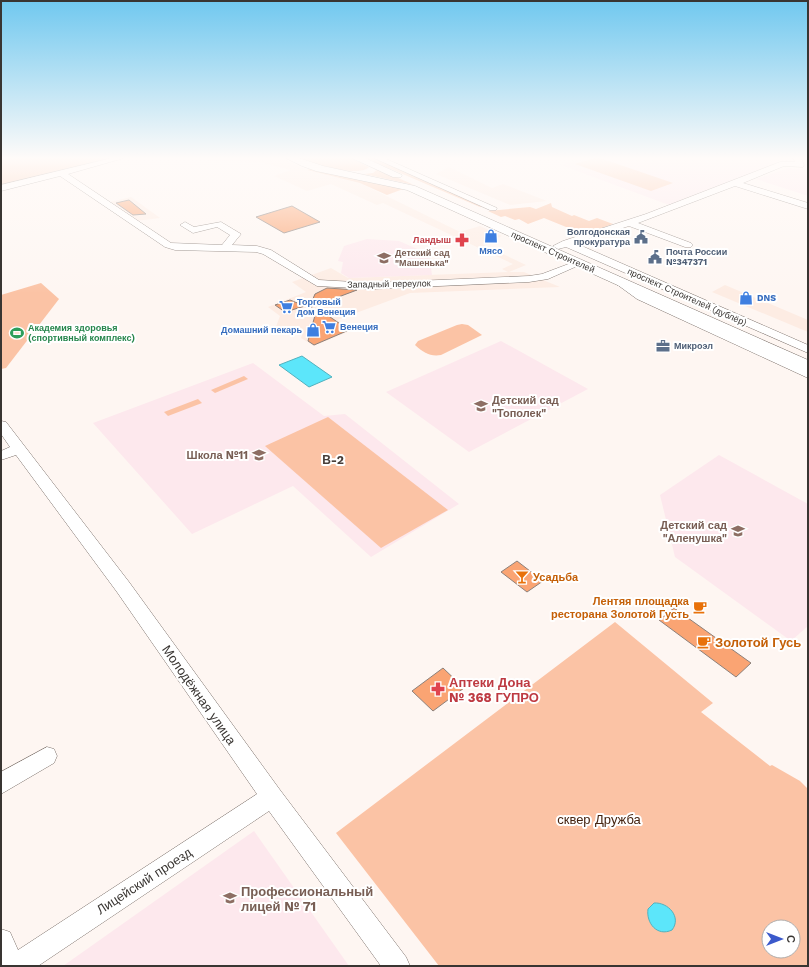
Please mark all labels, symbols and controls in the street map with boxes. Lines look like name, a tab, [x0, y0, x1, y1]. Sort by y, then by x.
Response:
place label: Волгодонская прокуратура	[567, 227, 631, 247]
shop icon: Мясо	[483, 228, 499, 244]
street label: проспект Строителей	[510, 229, 596, 275]
public building icon: Волгодонская прокуратура	[633, 229, 649, 245]
pharmacy icon: Ландыш	[454, 232, 470, 248]
place label: Ландыш	[413, 235, 451, 245]
place label: Мясо	[479, 246, 503, 256]
place label: Почта России №347371	[666, 247, 727, 267]
place label: Детский сад "Машенька"	[395, 248, 450, 268]
public building icon: Почта России №347371	[647, 249, 663, 265]
school or university icon: Детский сад "Машенька"	[376, 250, 392, 266]
street label: проспект Строителей (дублёр)	[626, 266, 748, 328]
street label: Западный переулок	[347, 278, 431, 290]
shop icon: DNS	[738, 290, 754, 306]
place label: DNS	[757, 293, 776, 303]
place label: Торговый дом Венеция	[297, 297, 356, 317]
supermarket icon: Торговый дом Венеция	[278, 299, 294, 315]
supermarket icon: Венеция	[321, 319, 337, 335]
shop icon: Домашний пекарь	[305, 322, 321, 338]
place label: Венеция	[340, 322, 378, 332]
place label: Академия здоровья (спортивный комплекс)	[28, 323, 135, 343]
sports icon: Академия здоровья (спортивный комплекс)	[9, 325, 25, 341]
place label: Домашний пекарь	[221, 325, 302, 335]
office icon: Микроэл	[655, 338, 671, 354]
place label: Микроэл	[674, 341, 713, 351]
place label: Детский сад "Тополек"	[492, 394, 559, 420]
school or university icon: Детский сад "Тополек"	[473, 398, 489, 414]
school or university icon: Школа №11	[251, 447, 267, 463]
place label: Школа №11	[187, 449, 248, 462]
district label: В-2	[322, 453, 344, 467]
place label: Детский сад "Аленушка"	[660, 519, 727, 545]
school or university icon: Детский сад "Аленушка"	[730, 523, 746, 539]
bar icon: Усадьба	[514, 569, 530, 585]
place label: Усадьба	[533, 571, 579, 584]
place label: Лентяя площадка ресторана Золотой Густь	[551, 595, 690, 621]
cafe icon: Лентяя площадка ресторана Золотой Густь	[692, 599, 708, 615]
cafe icon: Золотой Гусь	[696, 634, 712, 650]
place label: Золотой Гусь	[715, 635, 801, 650]
street label: Молодёжная улица	[159, 642, 239, 748]
place label: Аптеки Дона № 368 ГУПРО	[449, 675, 539, 705]
pharmacy icon: Аптеки Дона № 368 ГУПРО	[430, 681, 446, 697]
park label: сквер Дружба	[557, 812, 642, 827]
street label: Лицейский проезд	[94, 844, 195, 917]
place label: Профессиональный лицей № 71	[241, 884, 373, 914]
school or university icon: Профессиональный лицей № 71	[222, 890, 238, 906]
north arrow	[761, 919, 801, 959]
text: С	[784, 935, 797, 943]

